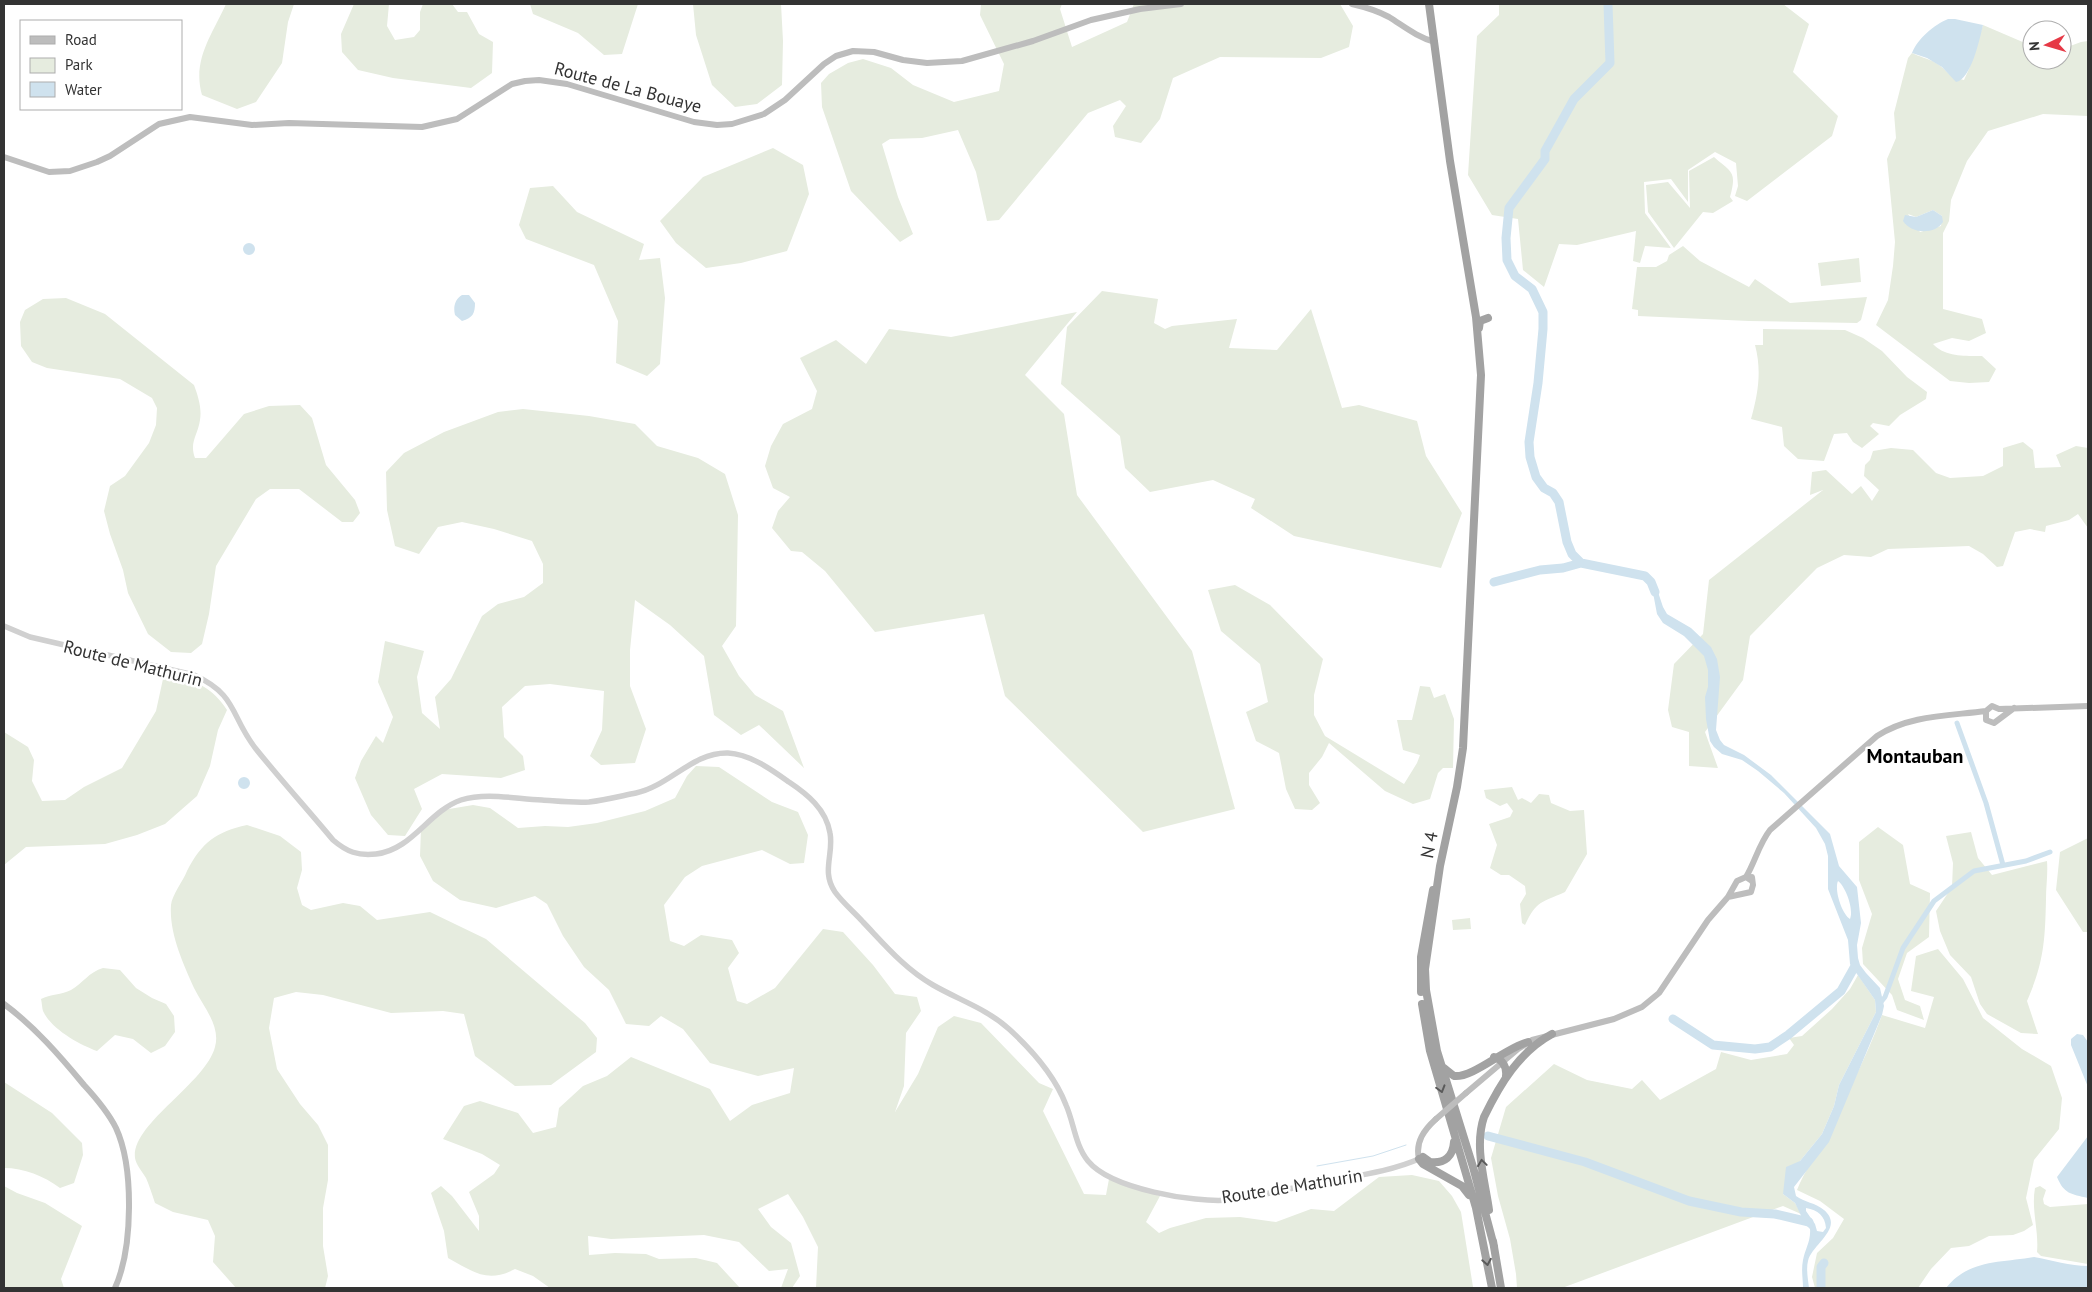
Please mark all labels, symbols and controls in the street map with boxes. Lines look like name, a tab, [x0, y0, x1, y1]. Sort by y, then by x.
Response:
legend	[20, 20, 182, 110]
north arrow	[2022, 20, 2072, 70]
text: Road	[65, 30, 97, 49]
text: N	[2025, 41, 2043, 52]
text: Park	[65, 55, 93, 74]
street label: Route de La Bouaye	[552, 56, 704, 118]
text: Water	[65, 80, 102, 99]
street label: Route de Mathurin	[61, 635, 205, 691]
district label: Montauban	[1867, 743, 1963, 769]
street label: N 4	[1415, 830, 1443, 860]
one-way arrow	[1435, 1085, 1445, 1093]
one-way arrow	[1477, 1159, 1488, 1167]
street label: Route de Mathurin	[1220, 1164, 1364, 1208]
one-way arrow	[1481, 1258, 1491, 1267]

